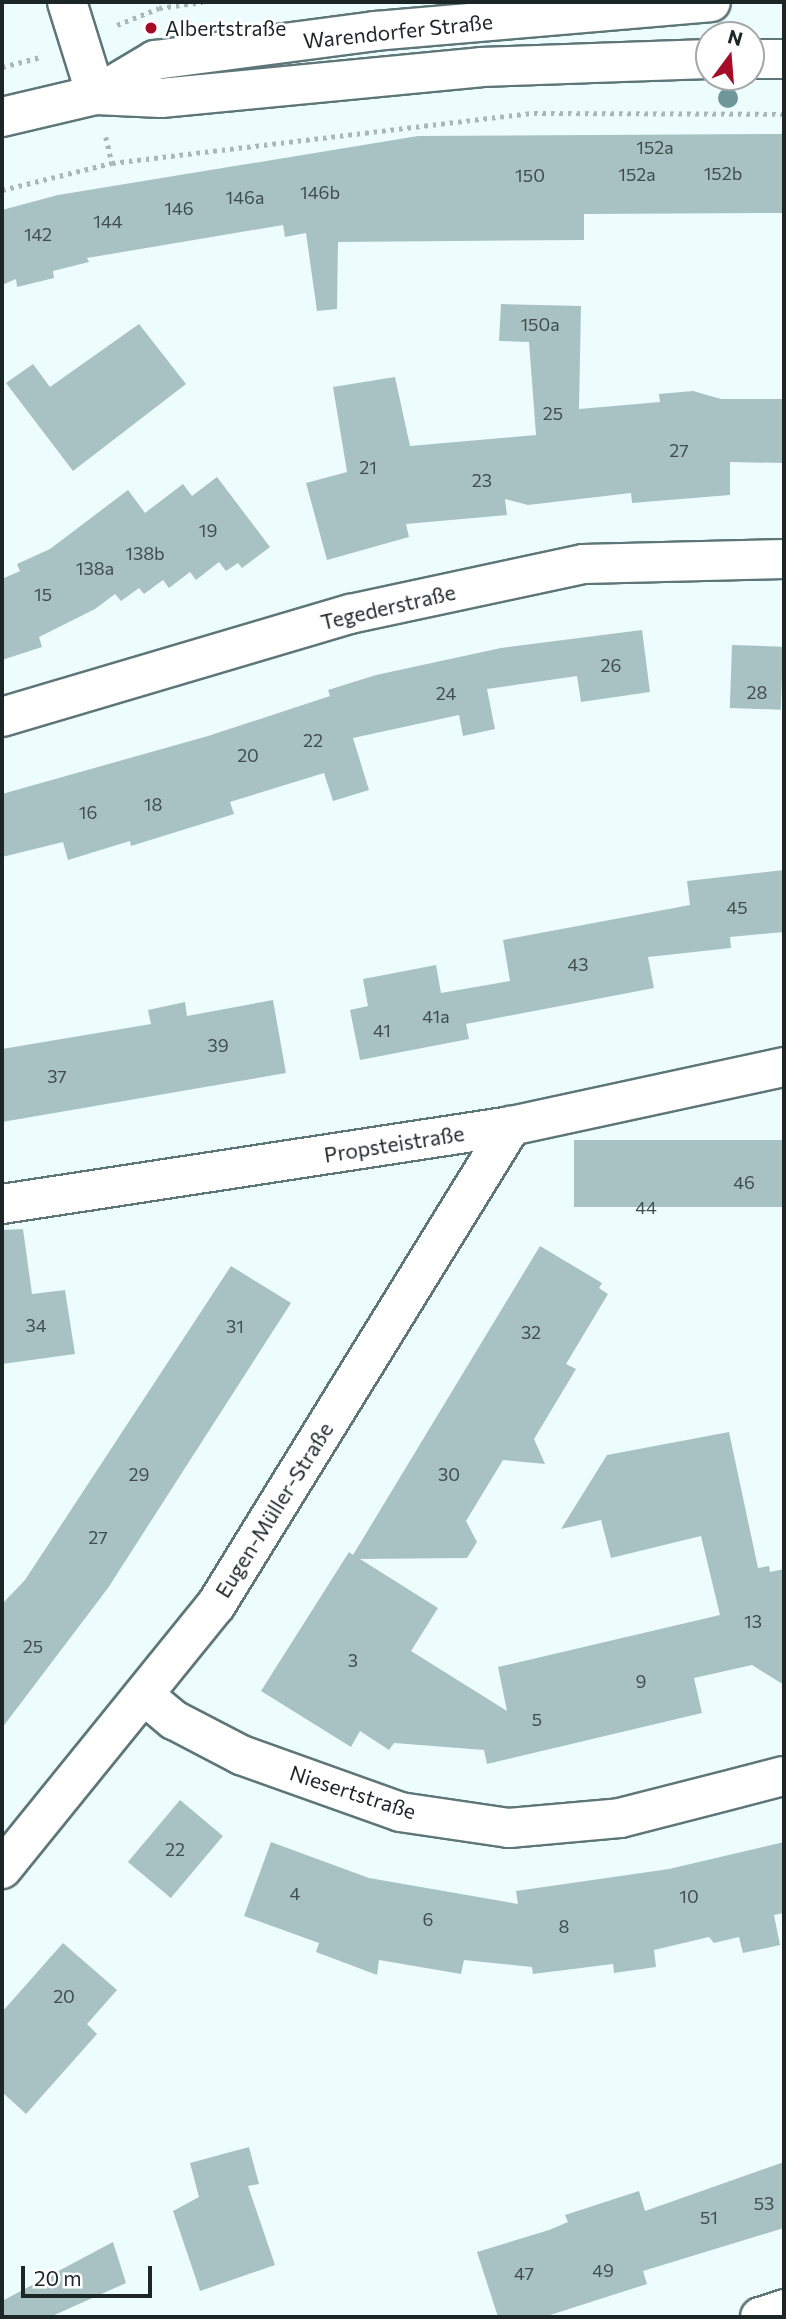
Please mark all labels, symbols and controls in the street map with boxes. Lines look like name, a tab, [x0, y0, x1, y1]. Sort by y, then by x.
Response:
street label: Warendorfer Straße	[302, 9, 494, 53]
place label: Albertstraße	[165, 15, 286, 41]
marker: Albertstraße	[143, 20, 159, 36]
north arrow	[695, 21, 765, 91]
text: N	[725, 24, 745, 50]
house number: 152a	[636, 136, 674, 158]
house number: 152b	[704, 162, 742, 184]
house number: 152a	[618, 163, 656, 185]
house number: 150	[515, 164, 545, 186]
house number: 146b	[300, 181, 340, 203]
house number: 146a	[226, 186, 264, 208]
house number: 146	[164, 197, 194, 219]
house number: 144	[93, 210, 123, 232]
house number: 142	[24, 223, 52, 245]
house number: 150a	[520, 313, 560, 335]
house number: 25	[543, 402, 563, 424]
house number: 27	[669, 439, 689, 461]
house number: 21	[359, 456, 377, 478]
house number: 23	[472, 469, 492, 491]
house number: 19	[199, 519, 217, 541]
house number: 138b	[125, 542, 165, 564]
house number: 138a	[76, 557, 114, 579]
street label: Tegederstraße	[318, 579, 458, 635]
house number: 15	[34, 583, 52, 605]
house number: 26	[601, 654, 621, 676]
house number: 28	[747, 681, 767, 703]
house number: 24	[436, 682, 456, 704]
house number: 22	[303, 729, 323, 751]
house number: 20	[237, 744, 259, 766]
house number: 18	[144, 793, 162, 815]
house number: 16	[79, 801, 97, 823]
house number: 45	[726, 896, 748, 918]
house number: 43	[567, 953, 589, 975]
house number: 41a	[422, 1005, 450, 1027]
house number: 41	[373, 1019, 391, 1041]
house number: 39	[207, 1034, 229, 1056]
house number: 37	[47, 1065, 67, 1087]
street label: Propsteistraße	[322, 1120, 466, 1168]
house number: 46	[733, 1171, 755, 1193]
house number: 44	[635, 1196, 657, 1218]
house number: 34	[25, 1314, 47, 1336]
house number: 31	[226, 1315, 244, 1337]
house number: 32	[521, 1321, 541, 1343]
street label: Eugen-Müller-Straße	[210, 1418, 338, 1602]
house number: 29	[129, 1463, 149, 1485]
house number: 30	[438, 1463, 460, 1485]
house number: 27	[88, 1526, 108, 1548]
house number: 13	[744, 1610, 762, 1632]
house number: 25	[23, 1635, 43, 1657]
house number: 3	[348, 1649, 358, 1671]
house number: 9	[636, 1670, 646, 1692]
house number: 5	[532, 1708, 542, 1730]
street label: Niesertstraße	[287, 1760, 419, 1824]
house number: 22	[165, 1838, 185, 1860]
house number: 4	[290, 1882, 300, 1904]
house number: 10	[679, 1885, 699, 1907]
house number: 6	[423, 1908, 433, 1930]
house number: 8	[559, 1915, 569, 1937]
house number: 20	[53, 1985, 75, 2007]
house number: 53	[754, 2192, 774, 2214]
house number: 51	[700, 2206, 718, 2228]
scale bar	[24, 2252, 156, 2296]
house number: 49	[592, 2259, 614, 2281]
house number: 47	[514, 2262, 534, 2284]
text: 20 m	[34, 2265, 82, 2290]

